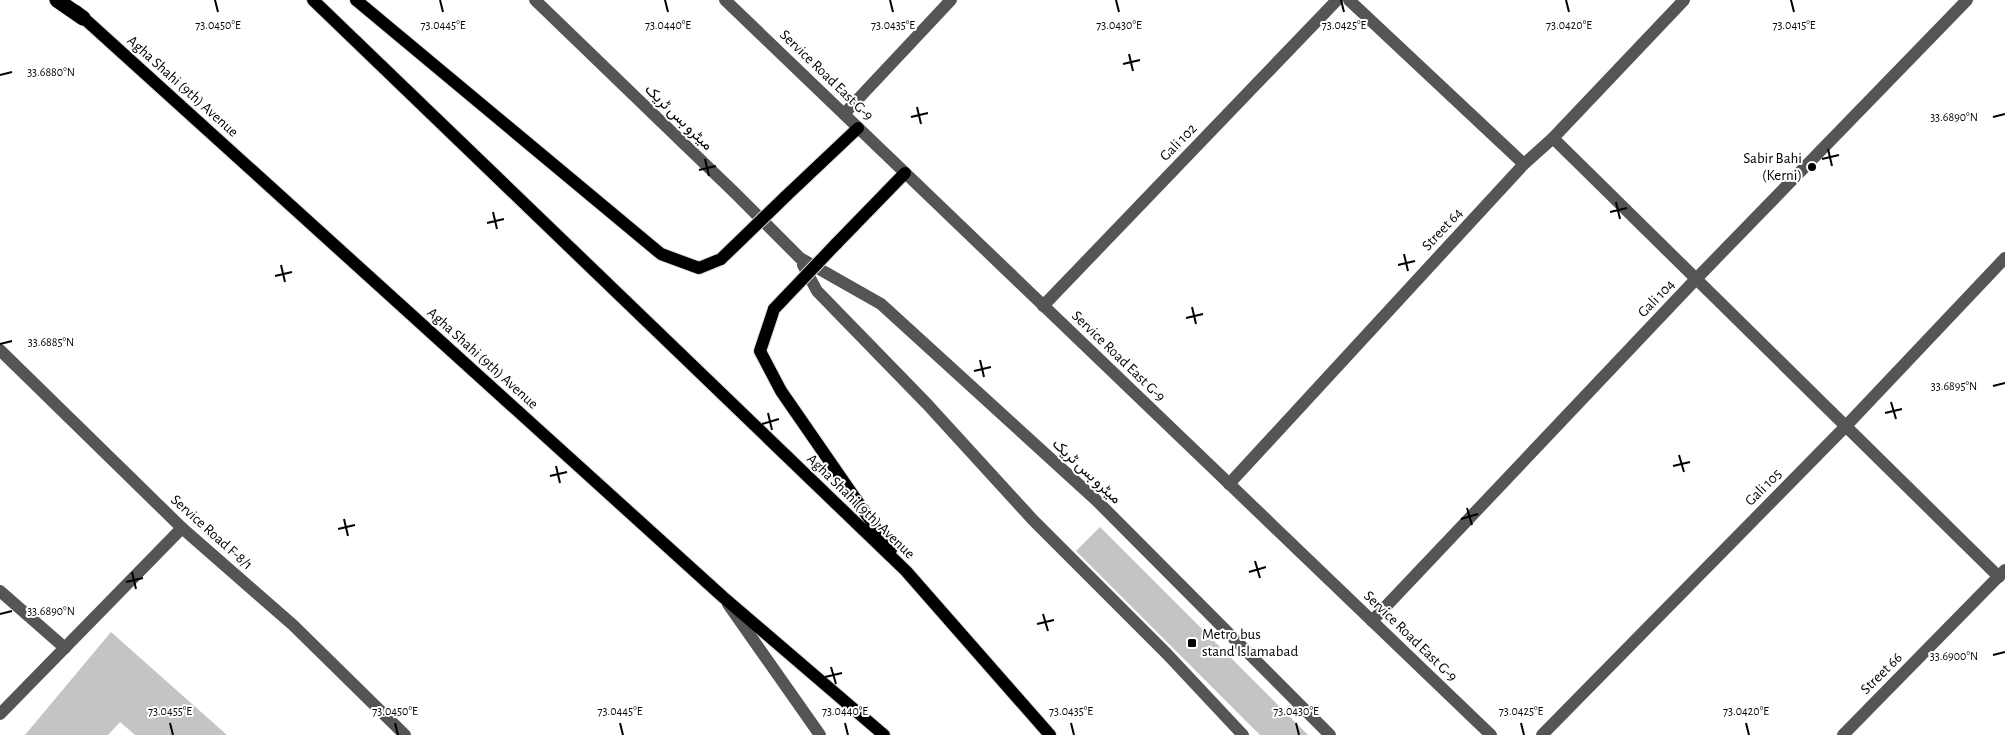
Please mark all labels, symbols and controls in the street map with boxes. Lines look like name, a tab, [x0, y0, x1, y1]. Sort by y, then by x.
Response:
text: 73.0450°E	[195, 19, 241, 31]
text: 73.0445°E	[421, 19, 466, 31]
text: 73.0440°E	[645, 19, 691, 31]
text: 73.0435°E	[871, 19, 915, 31]
text: 73.0430°E	[1096, 19, 1142, 31]
text: 73.0425°E	[1322, 19, 1366, 31]
text: 73.0420°E	[1546, 19, 1592, 31]
text: 73.0415°E	[1772, 19, 1816, 31]
street label: Service Road East G-9	[777, 27, 876, 124]
street label: Agha Shahi (9th) Avenue	[124, 33, 241, 140]
text: 33.6880°N	[27, 66, 75, 78]
street label: میٹرو بس ٹریک	[641, 82, 715, 155]
text: 33.6890°N	[1930, 111, 1978, 123]
street label: Gali 102	[1157, 121, 1200, 164]
place label: Sabir Bahi (Kerni)	[1743, 151, 1802, 183]
marker: Sabir Bahi (Kerni)	[1806, 161, 1818, 173]
street label: Street 64	[1419, 205, 1466, 253]
street label: Gali 104	[1635, 277, 1678, 320]
street label: Agha Shahi (9th) Avenue	[424, 305, 541, 412]
street label: Service Road East G-9	[1069, 308, 1168, 405]
text: 33.6885°N	[28, 336, 74, 348]
text: 33.6895°N	[1931, 380, 1977, 392]
street label: میٹرو بس ٹریک	[1048, 436, 1124, 508]
street label: Agha Shahi (9th) Avenue	[804, 451, 918, 562]
street label: Gali 105	[1742, 466, 1785, 509]
street label: Service Road F-8/1	[168, 492, 255, 573]
street label: Service Road East G-9	[1361, 588, 1460, 685]
text: 33.6890°N	[27, 605, 75, 617]
place label: Metro bus stand Islamabad	[1202, 627, 1298, 659]
marker: Metro bus stand Islamabad	[1186, 637, 1198, 649]
street label: Street 66	[1858, 650, 1905, 697]
text: 33.6900°N	[1930, 650, 1978, 662]
text: 73.0455°E	[148, 705, 192, 717]
text: 73.0450°E	[372, 705, 418, 717]
text: 73.0445°E	[598, 705, 643, 717]
text: 73.0440°E	[822, 705, 868, 717]
text: 73.0435°E	[1049, 705, 1093, 717]
text: 73.0430°E	[1273, 705, 1319, 717]
text: 73.0425°E	[1499, 705, 1543, 717]
text: 73.0420°E	[1723, 705, 1769, 717]

